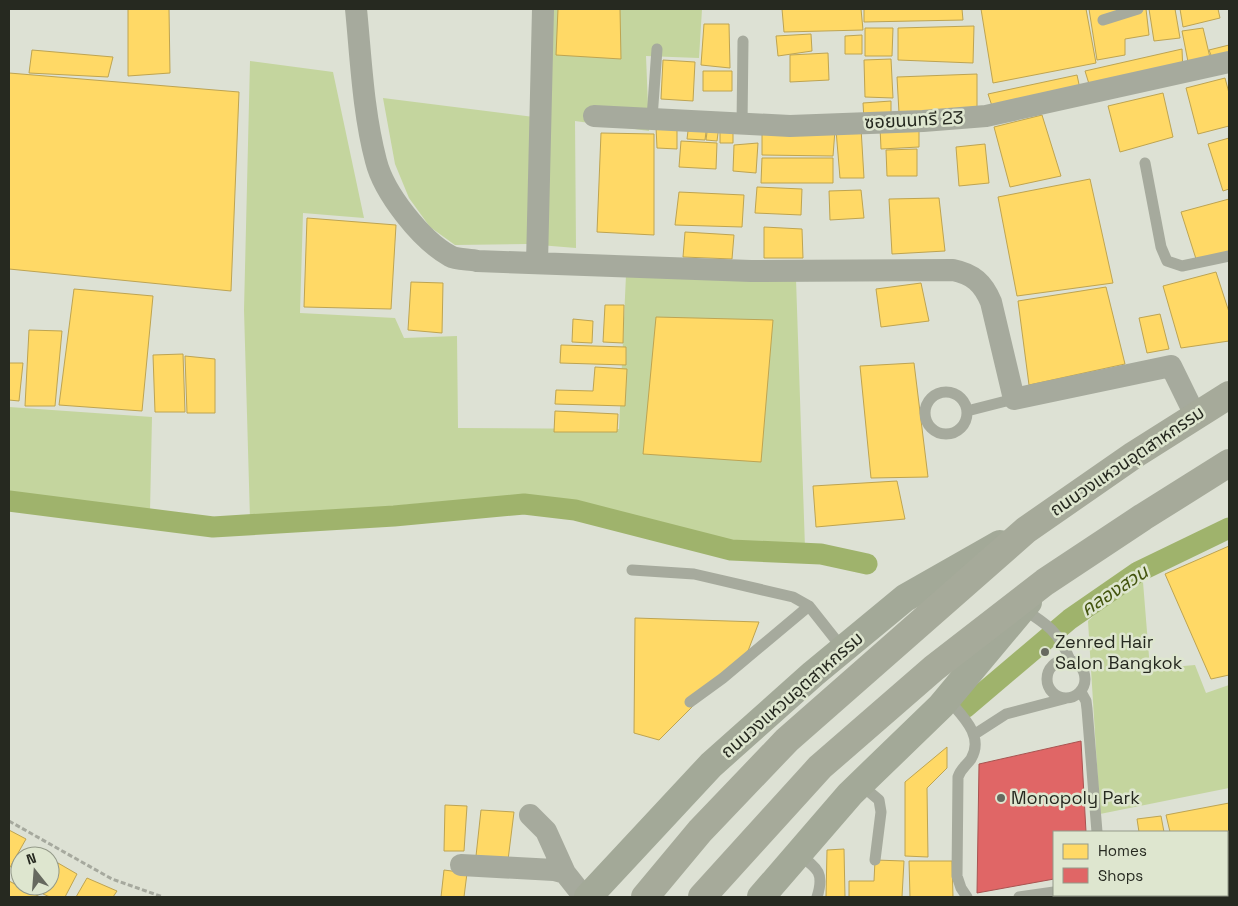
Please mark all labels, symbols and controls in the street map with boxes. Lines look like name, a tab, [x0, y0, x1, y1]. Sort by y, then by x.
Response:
street label: ซอยนนทรี 23	[864, 105, 964, 134]
street label: ถนนวงแหวนอุตสาหกรรม	[1045, 400, 1208, 521]
water label: คลองสวน	[1076, 559, 1154, 621]
street label: ถนนวงแหวนอุตสาหกรรม	[716, 626, 868, 763]
place label: Zenred Hair Salon Bangkok	[1055, 630, 1183, 674]
marker: Zenred Hair Salon Bangkok	[1039, 646, 1051, 658]
place label: Monopoly Park	[1011, 786, 1140, 809]
marker: Monopoly Park	[995, 792, 1007, 804]
legend	[1053, 831, 1228, 896]
text: Homes	[1098, 841, 1147, 860]
north arrow	[10, 846, 60, 896]
text: N	[24, 849, 38, 869]
text: Shops	[1098, 866, 1143, 885]

